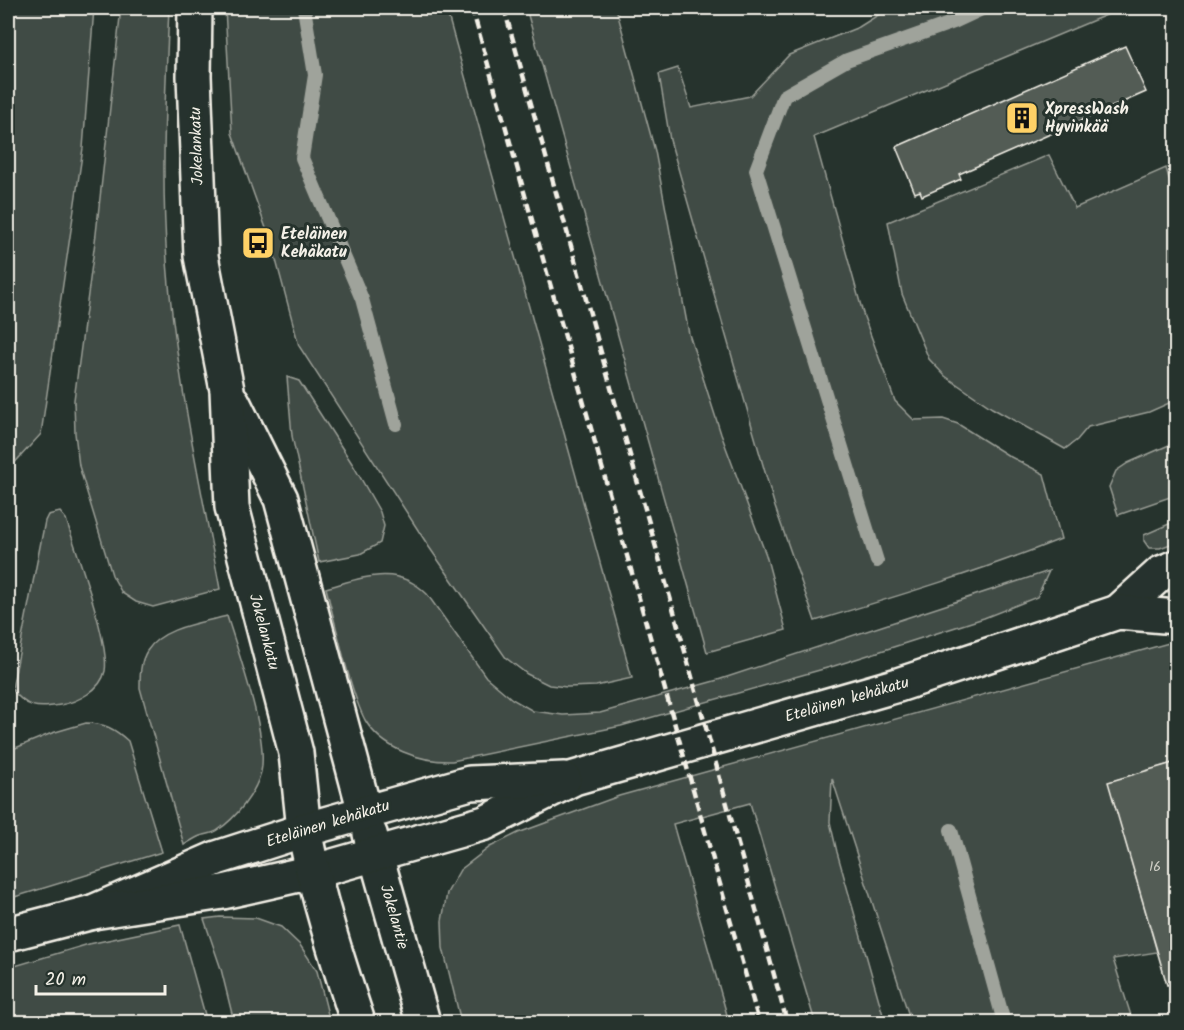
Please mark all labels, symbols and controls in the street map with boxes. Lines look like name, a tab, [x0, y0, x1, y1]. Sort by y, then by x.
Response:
place label: XpressWash Hyvinkää	[1044, 97, 1129, 140]
building icon: XpressWash Hyvinkää	[1004, 100, 1040, 136]
street label: Jokelankatu	[183, 106, 211, 186]
place label: Eteläinen Kehäkatu	[281, 222, 347, 265]
bus stop icon: Eteläinen Kehäkatu	[240, 225, 276, 261]
street label: Jokelankatu	[242, 591, 286, 673]
street label: Eteläinen kehäkatu	[782, 670, 912, 730]
street label: Eteläinen kehäkatu	[263, 793, 393, 855]
house number: 16	[1149, 856, 1161, 878]
street label: Jokelantie	[373, 882, 415, 952]
scale bar	[36, 958, 165, 996]
text: 20 m	[45, 966, 86, 995]

